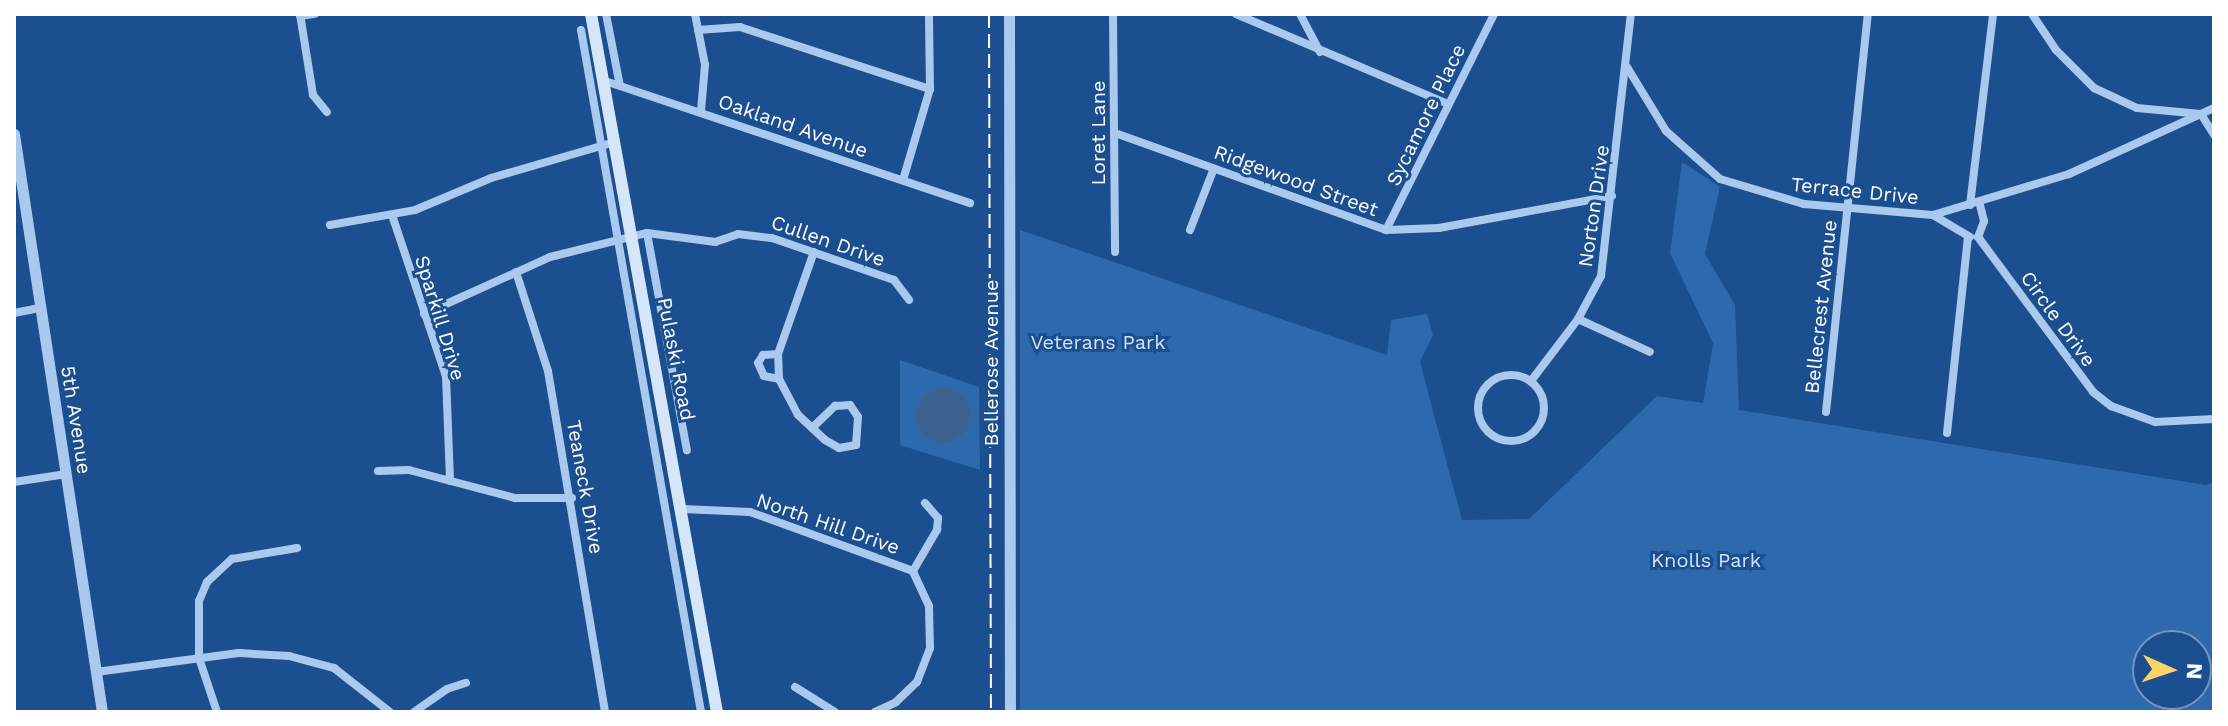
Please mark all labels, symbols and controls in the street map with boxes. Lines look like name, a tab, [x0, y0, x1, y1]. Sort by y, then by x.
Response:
street label: Sycamore Place	[1381, 40, 1471, 190]
street label: Loret Lane	[1086, 80, 1110, 186]
street label: Oakland Avenue	[715, 89, 871, 163]
street label: Ridgewood Street	[1211, 140, 1381, 222]
street label: Norton Drive	[1574, 143, 1614, 269]
street label: Terrace Drive	[1790, 172, 1920, 210]
street label: Cullen Drive	[768, 210, 888, 272]
street label: Bellecrest Avenue	[1800, 219, 1842, 395]
street label: Sparkill Drive	[409, 252, 471, 384]
street label: Circle Drive	[2015, 267, 2101, 371]
street label: Bellerose Avenue	[979, 279, 1003, 447]
street label: Pulaski Road	[652, 295, 700, 423]
park label: Veterans Park	[1030, 330, 1166, 354]
street label: 5th Avenue	[56, 364, 96, 476]
street label: Teaneck Drive	[561, 418, 609, 556]
street label: North Hill Drive	[753, 488, 903, 560]
park label: Knolls Park	[1651, 548, 1761, 572]
north arrow	[2132, 630, 2212, 710]
text: N	[2182, 662, 2207, 680]

